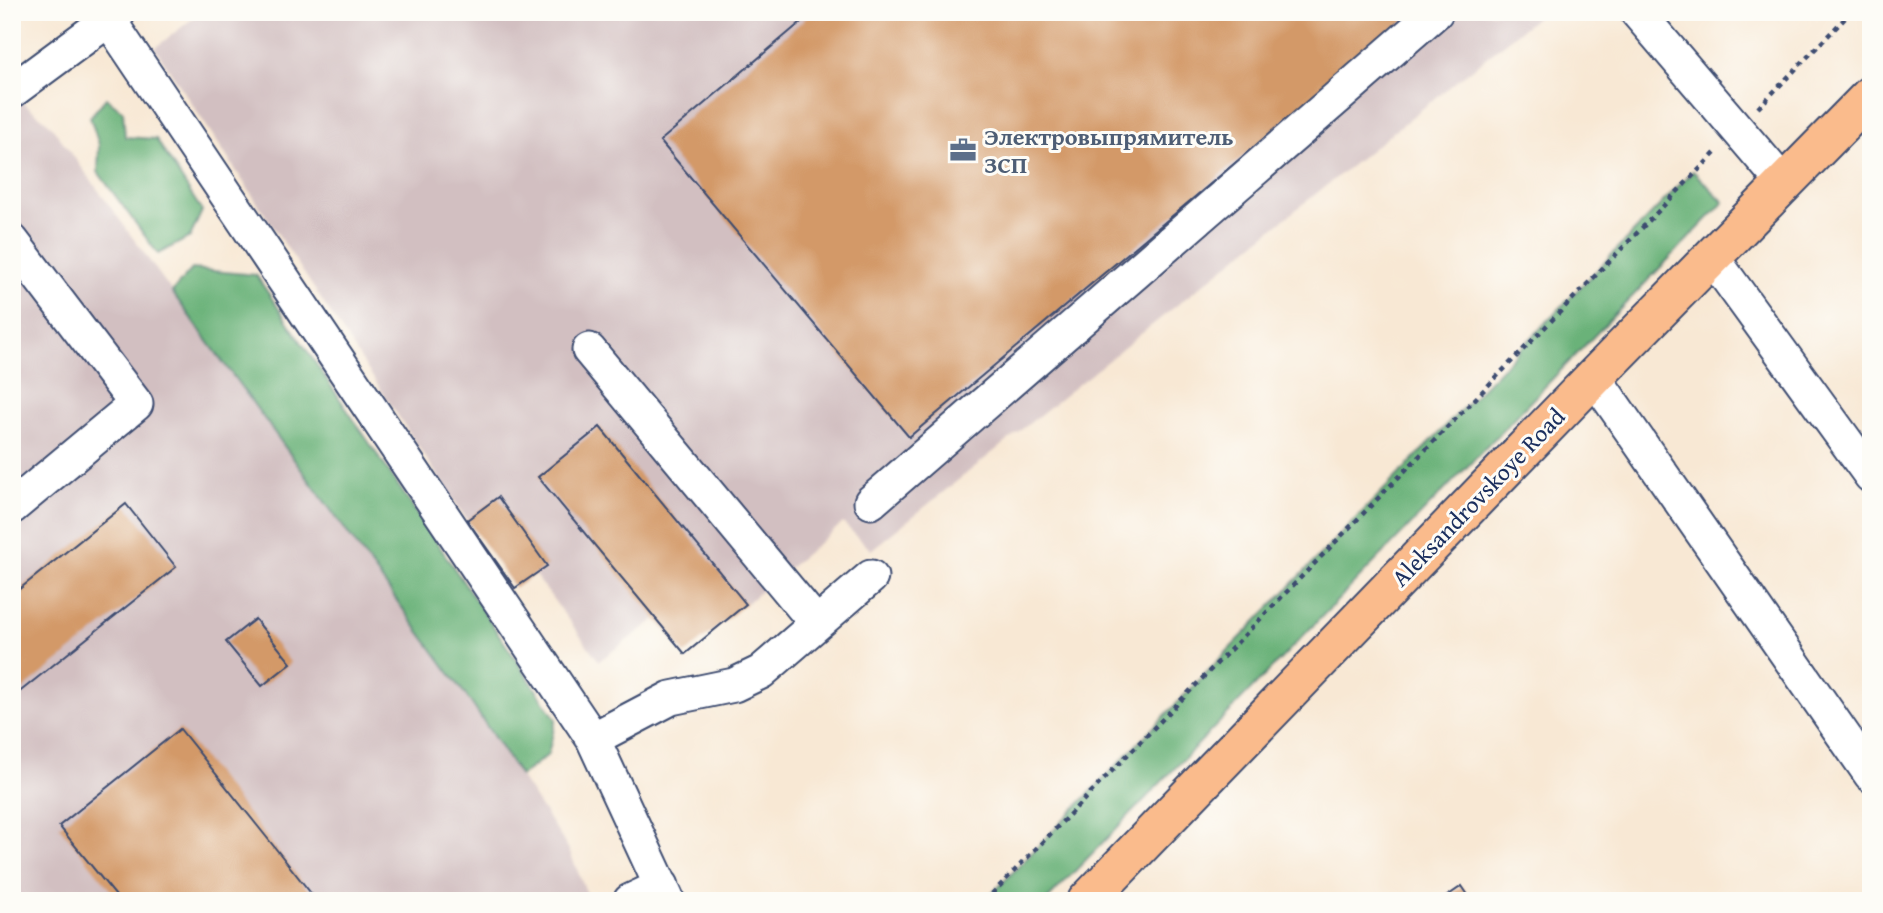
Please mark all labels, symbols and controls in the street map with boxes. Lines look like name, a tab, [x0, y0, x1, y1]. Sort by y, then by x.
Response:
place label: Электровыпрямитель ЗСП	[984, 119, 1234, 182]
office icon: Электровыпрямитель ЗСП	[948, 135, 978, 165]
street label: Aleksandrovskoye Road	[1383, 400, 1573, 594]

